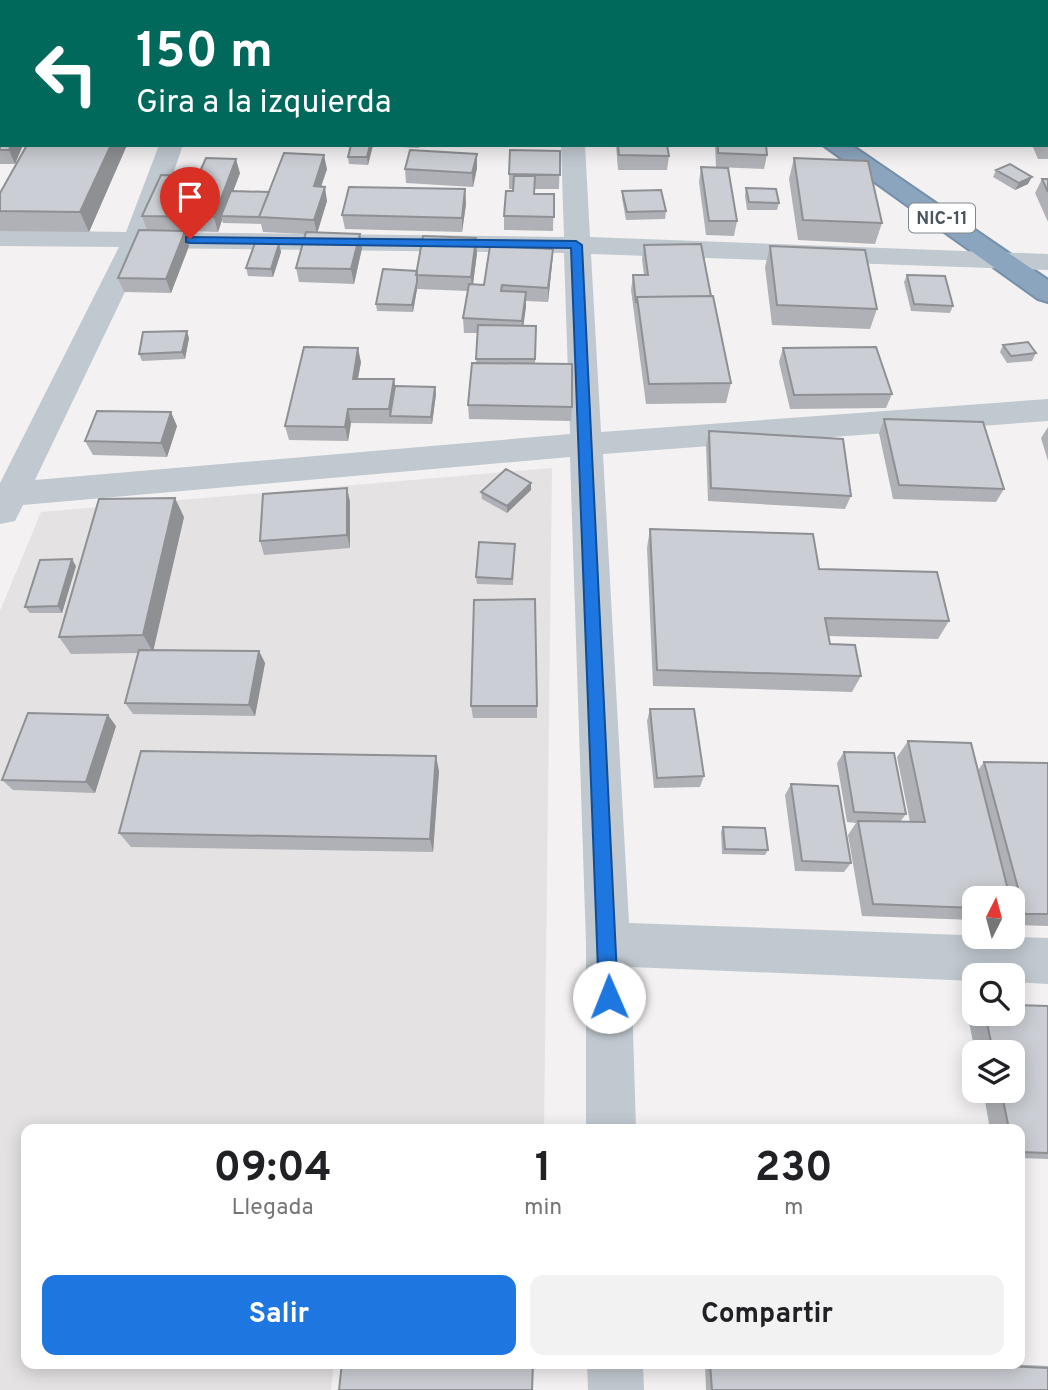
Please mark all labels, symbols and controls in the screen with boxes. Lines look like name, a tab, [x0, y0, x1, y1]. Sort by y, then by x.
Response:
text: 150 m	[136, 23, 273, 85]
icon: left	[21, 28, 112, 119]
text: Gira a la izquierda	[136, 84, 392, 124]
pin	[160, 167, 220, 239]
icon: arrive	[171, 178, 209, 216]
road number: NIC-11	[909, 204, 975, 232]
north arrow	[962, 886, 1026, 948]
map controls	[962, 886, 1025, 1103]
position arrow	[572, 960, 646, 1034]
button: search	[962, 963, 1025, 1026]
button: layers	[962, 1040, 1025, 1103]
text: 09:04	[213, 1143, 332, 1196]
text: 1	[535, 1143, 552, 1196]
text: 230	[755, 1143, 833, 1196]
text: Llegada	[231, 1194, 314, 1223]
text: min	[524, 1194, 562, 1223]
text: m	[784, 1194, 803, 1223]
button: Salir	[42, 1275, 516, 1355]
button: Compartir	[530, 1275, 1004, 1355]

